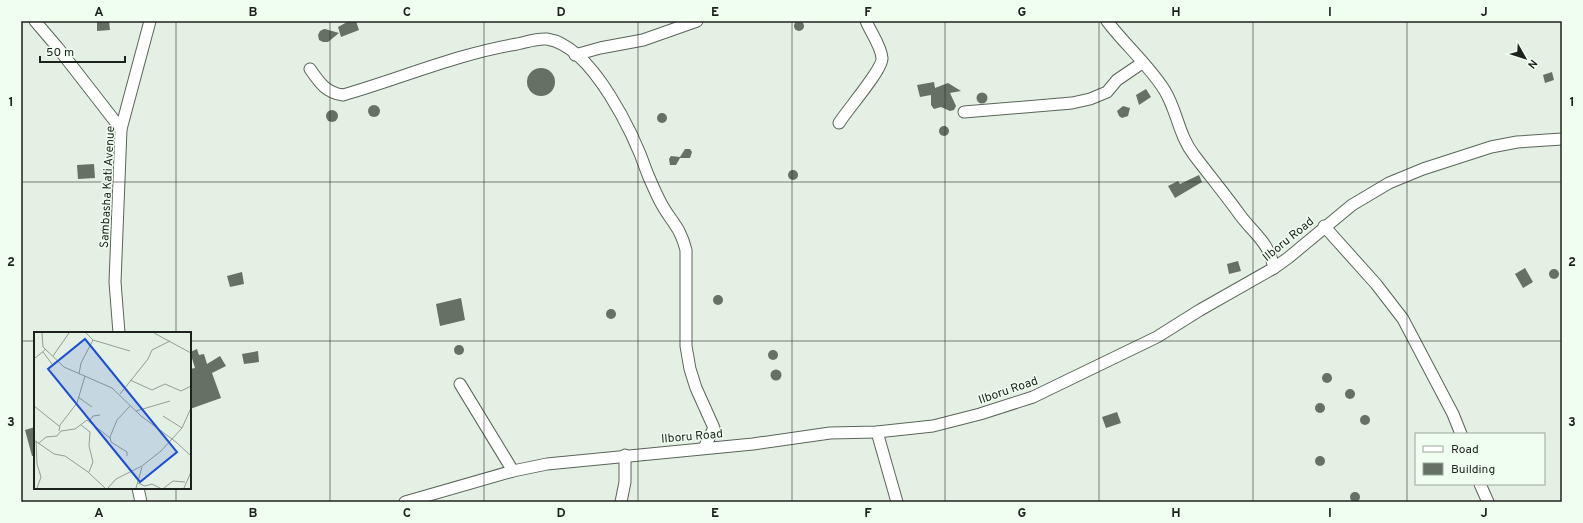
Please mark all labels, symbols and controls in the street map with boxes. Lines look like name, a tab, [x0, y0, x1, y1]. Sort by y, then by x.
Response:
text: A	[94, 5, 104, 21]
text: B	[249, 5, 258, 21]
text: C	[403, 5, 411, 21]
text: D	[556, 5, 566, 21]
text: E	[711, 5, 719, 21]
text: F	[864, 5, 872, 21]
text: G	[1018, 5, 1027, 21]
text: H	[1171, 5, 1181, 21]
text: I	[1328, 5, 1332, 21]
text: J	[1480, 5, 1488, 21]
scale bar	[40, 38, 125, 64]
north arrow	[1505, 38, 1545, 78]
text: 50 m	[46, 45, 74, 61]
text: N	[1524, 56, 1540, 71]
text: 1	[8, 95, 14, 111]
text: 1	[1569, 95, 1575, 111]
street label: Sambasha Kati Avenue	[97, 126, 119, 249]
street label: Ilboru Road	[1259, 214, 1318, 266]
text: 2	[7, 255, 15, 271]
text: 2	[1568, 255, 1576, 271]
inset map	[34, 332, 191, 489]
street label: Ilboru Road	[976, 373, 1040, 409]
text: 3	[7, 415, 15, 431]
text: 3	[1568, 415, 1576, 431]
street label: Ilboru Road	[660, 426, 724, 448]
legend	[1415, 433, 1545, 485]
text: Road	[1451, 442, 1479, 458]
text: Building	[1451, 462, 1495, 478]
text: A	[94, 506, 104, 522]
text: B	[249, 506, 258, 522]
text: C	[403, 506, 411, 522]
text: D	[556, 506, 566, 522]
text: E	[711, 506, 719, 522]
text: F	[864, 506, 872, 522]
text: G	[1018, 506, 1027, 522]
text: H	[1171, 506, 1181, 522]
text: I	[1328, 506, 1332, 522]
text: J	[1480, 506, 1488, 522]

